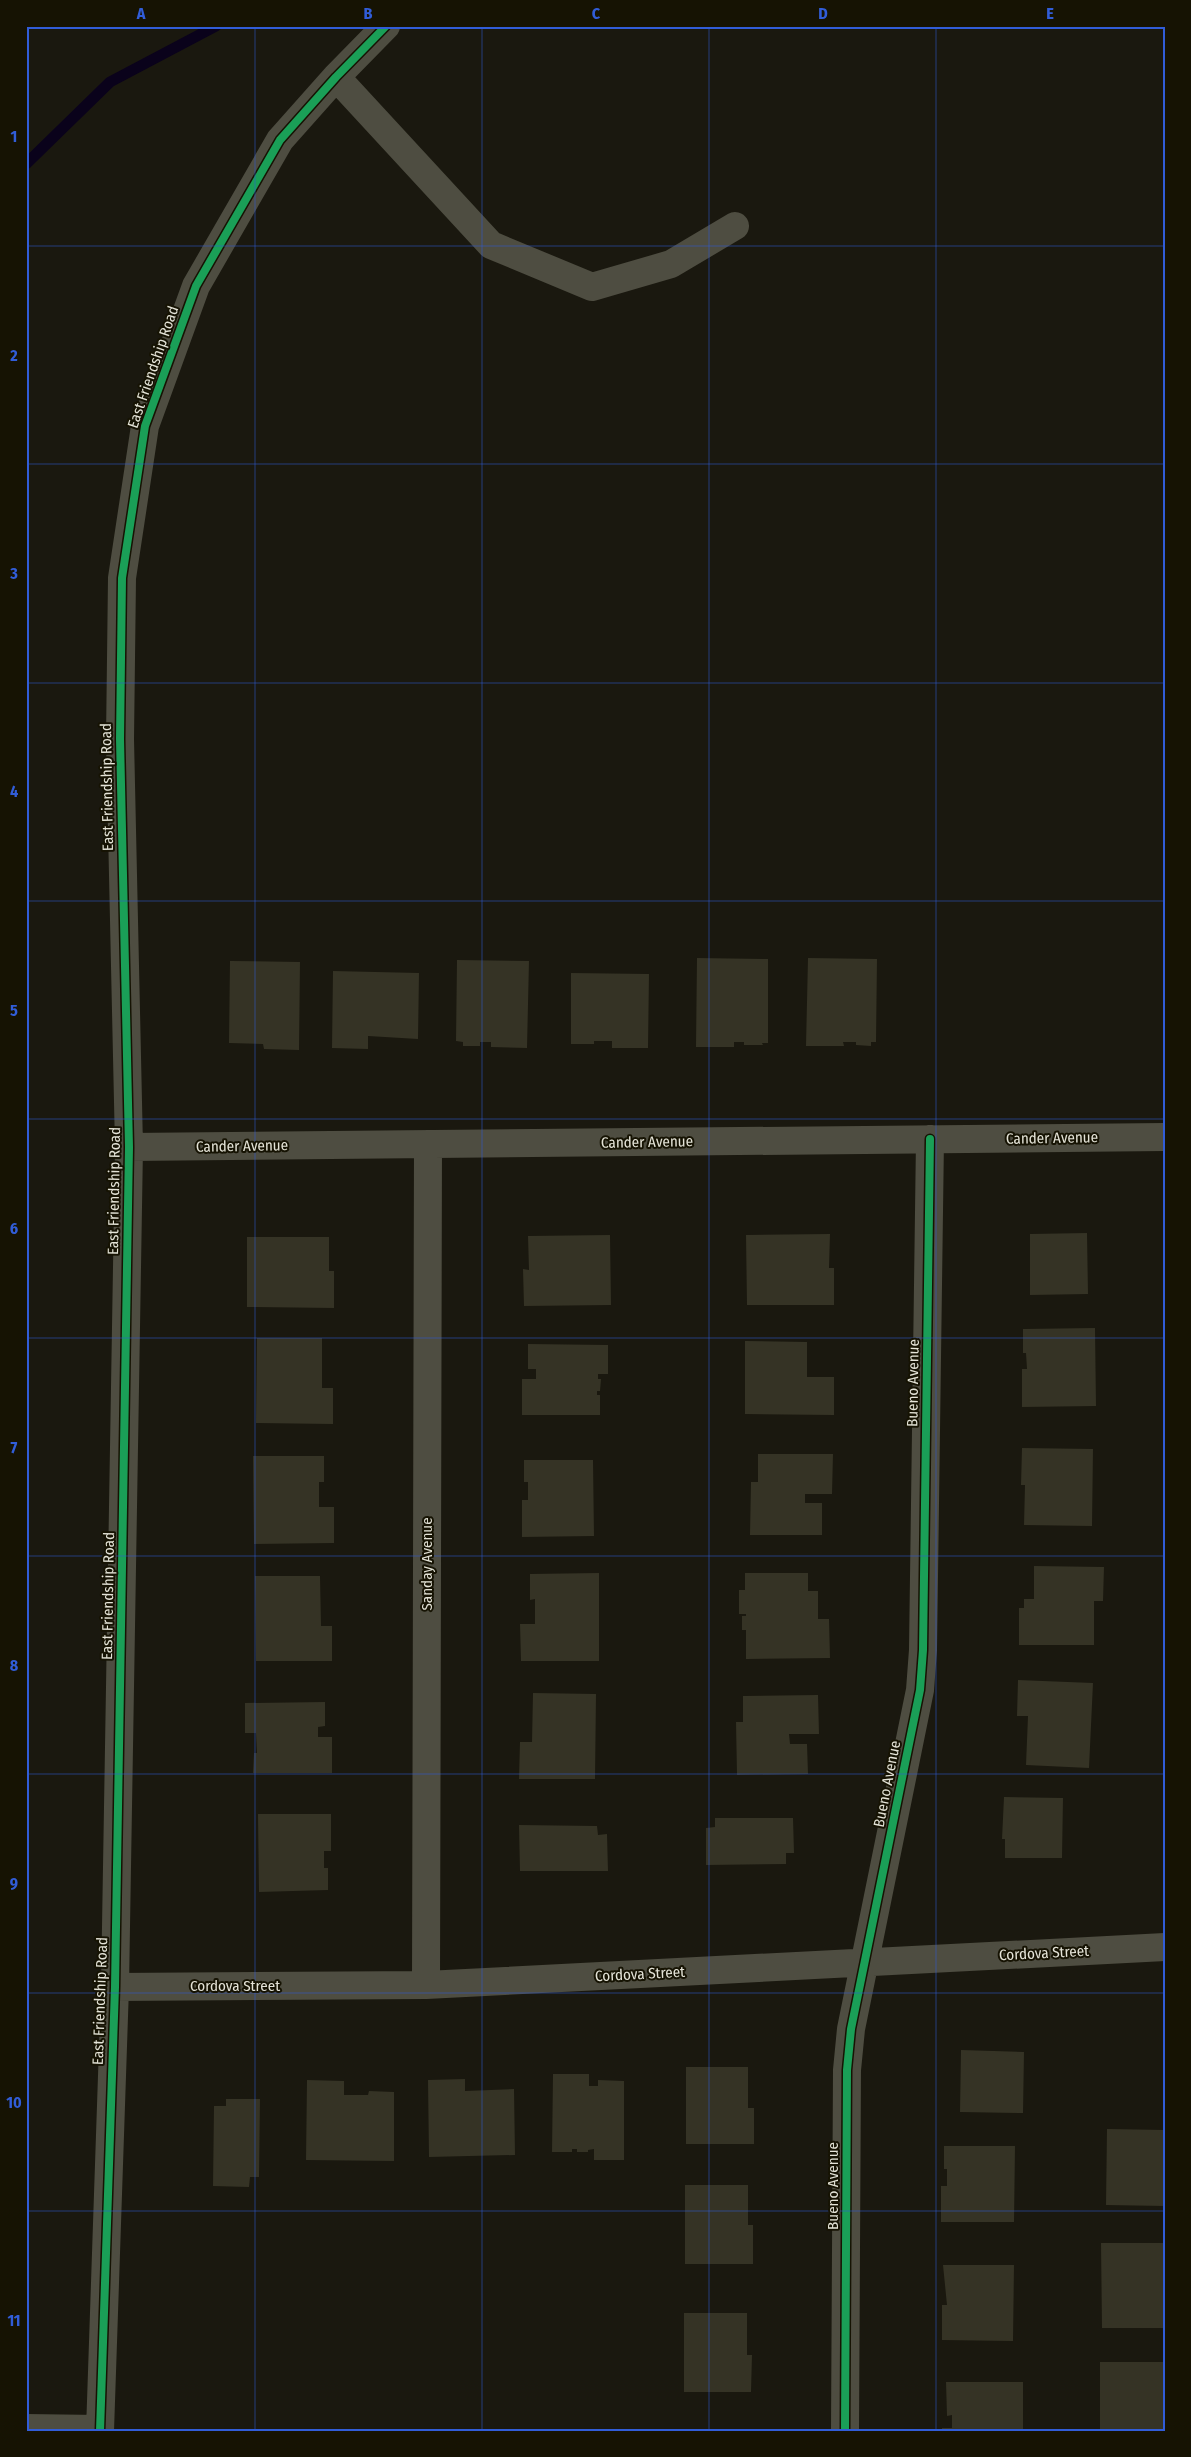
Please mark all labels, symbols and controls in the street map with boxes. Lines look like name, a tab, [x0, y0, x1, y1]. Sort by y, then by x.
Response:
text: A	[136, 4, 146, 23]
text: B	[364, 4, 373, 23]
text: C	[592, 4, 601, 23]
text: D	[818, 4, 828, 23]
text: E	[1046, 4, 1054, 23]
text: 1	[11, 127, 17, 146]
street label: East Friendship Road	[124, 304, 182, 430]
text: 2	[9, 346, 18, 365]
text: 3	[9, 564, 18, 583]
street label: East Friendship Road	[97, 723, 117, 851]
text: 4	[10, 782, 18, 801]
text: 5	[10, 1001, 18, 1020]
street label: East Friendship Road	[104, 1127, 124, 1255]
street label: Cander Avenue	[1006, 1128, 1098, 1148]
street label: Cander Avenue	[601, 1132, 693, 1152]
street label: Cander Avenue	[196, 1136, 288, 1156]
text: 6	[10, 1219, 18, 1238]
street label: Bueno Avenue	[903, 1339, 923, 1427]
text: 7	[11, 1438, 18, 1457]
street label: Sanday Avenue	[418, 1517, 436, 1611]
street label: East Friendship Road	[98, 1532, 118, 1660]
text: 8	[10, 1656, 19, 1675]
street label: Bueno Avenue	[870, 1739, 904, 1829]
text: 9	[10, 1874, 18, 1893]
street label: East Friendship Road	[89, 1937, 111, 2065]
street label: Cordova Street	[999, 1942, 1090, 1964]
street label: Cordova Street	[595, 1963, 686, 1985]
street label: Cordova Street	[190, 1977, 280, 1995]
text: 10	[6, 2093, 22, 2112]
street label: Bueno Avenue	[824, 2142, 842, 2230]
text: 11	[7, 2311, 21, 2330]

